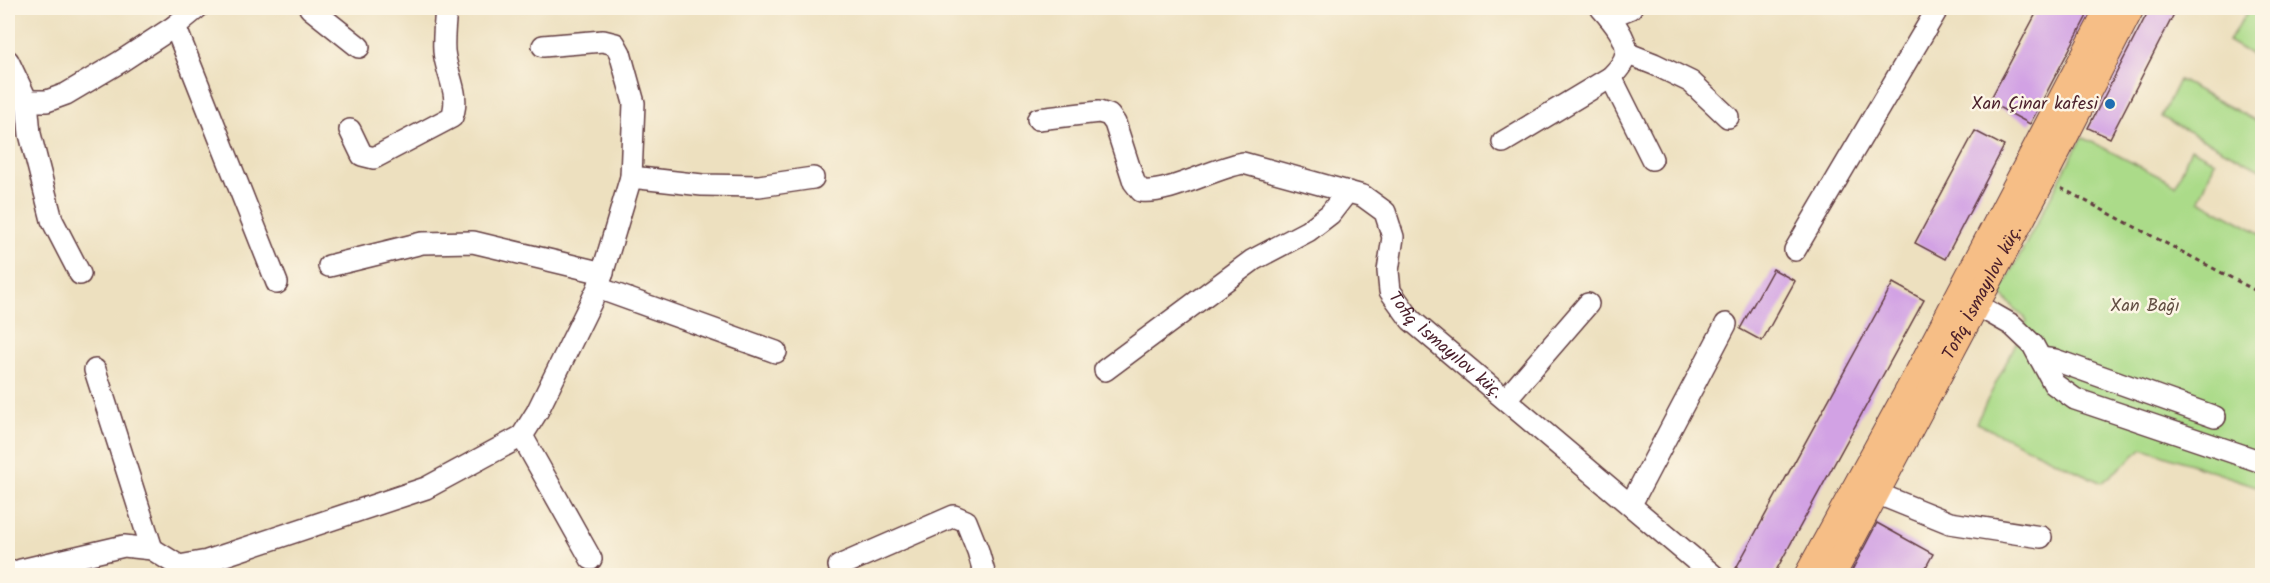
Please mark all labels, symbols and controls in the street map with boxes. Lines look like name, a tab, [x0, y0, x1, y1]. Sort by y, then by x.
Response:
place label: Xan Çinar kafesi	[1971, 90, 2099, 119]
marker: Xan Çinar kafesi	[2103, 97, 2117, 111]
street label: Tofiq İsmayılov küç.	[1935, 220, 2030, 365]
street label: Tofiq İsmayılov küç.	[1380, 285, 1510, 406]
park label: Xan Bağı	[2110, 292, 2180, 321]

